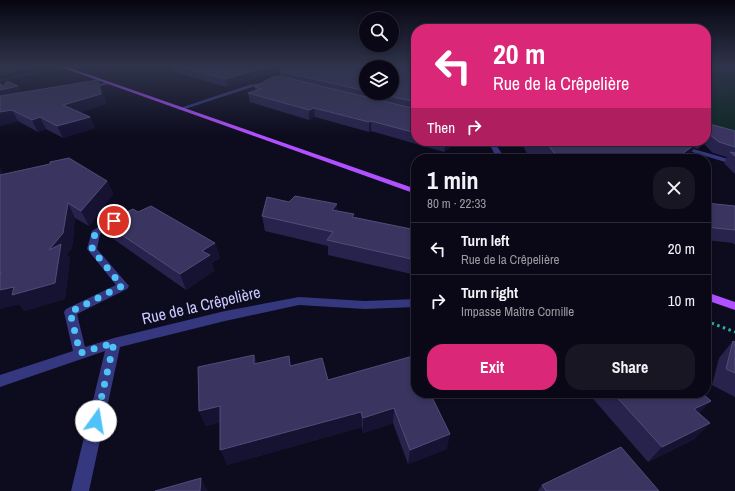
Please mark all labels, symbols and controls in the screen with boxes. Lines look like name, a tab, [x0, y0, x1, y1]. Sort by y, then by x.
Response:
map controls	[359, 12, 399, 100]
button: search	[359, 12, 399, 52]
text: 20 m	[493, 35, 545, 73]
icon: left	[427, 40, 479, 92]
button: layers	[359, 60, 399, 100]
text: Rue de la Crêpelière	[493, 71, 629, 96]
icon: right	[463, 116, 485, 138]
text: Then	[427, 117, 455, 138]
text: 1 min	[427, 164, 478, 196]
button: close	[653, 167, 695, 209]
text: 80 m · 22:33	[427, 195, 486, 212]
pin	[97, 204, 131, 238]
icon: arrive	[103, 210, 125, 232]
text: Turn left	[461, 230, 509, 251]
icon: left	[427, 238, 449, 260]
text: 20 m	[668, 238, 695, 259]
text: Rue de la Crêpelière	[461, 251, 559, 268]
street label: Rue de la Crêpelière	[140, 281, 262, 329]
text: Turn right	[461, 282, 518, 303]
icon: right	[427, 290, 449, 312]
text: 10 m	[668, 290, 695, 311]
text: Impasse Maître Cornille	[461, 303, 574, 320]
button: Exit	[427, 344, 557, 390]
button: Share	[565, 344, 695, 390]
position arrow	[75, 400, 117, 442]

